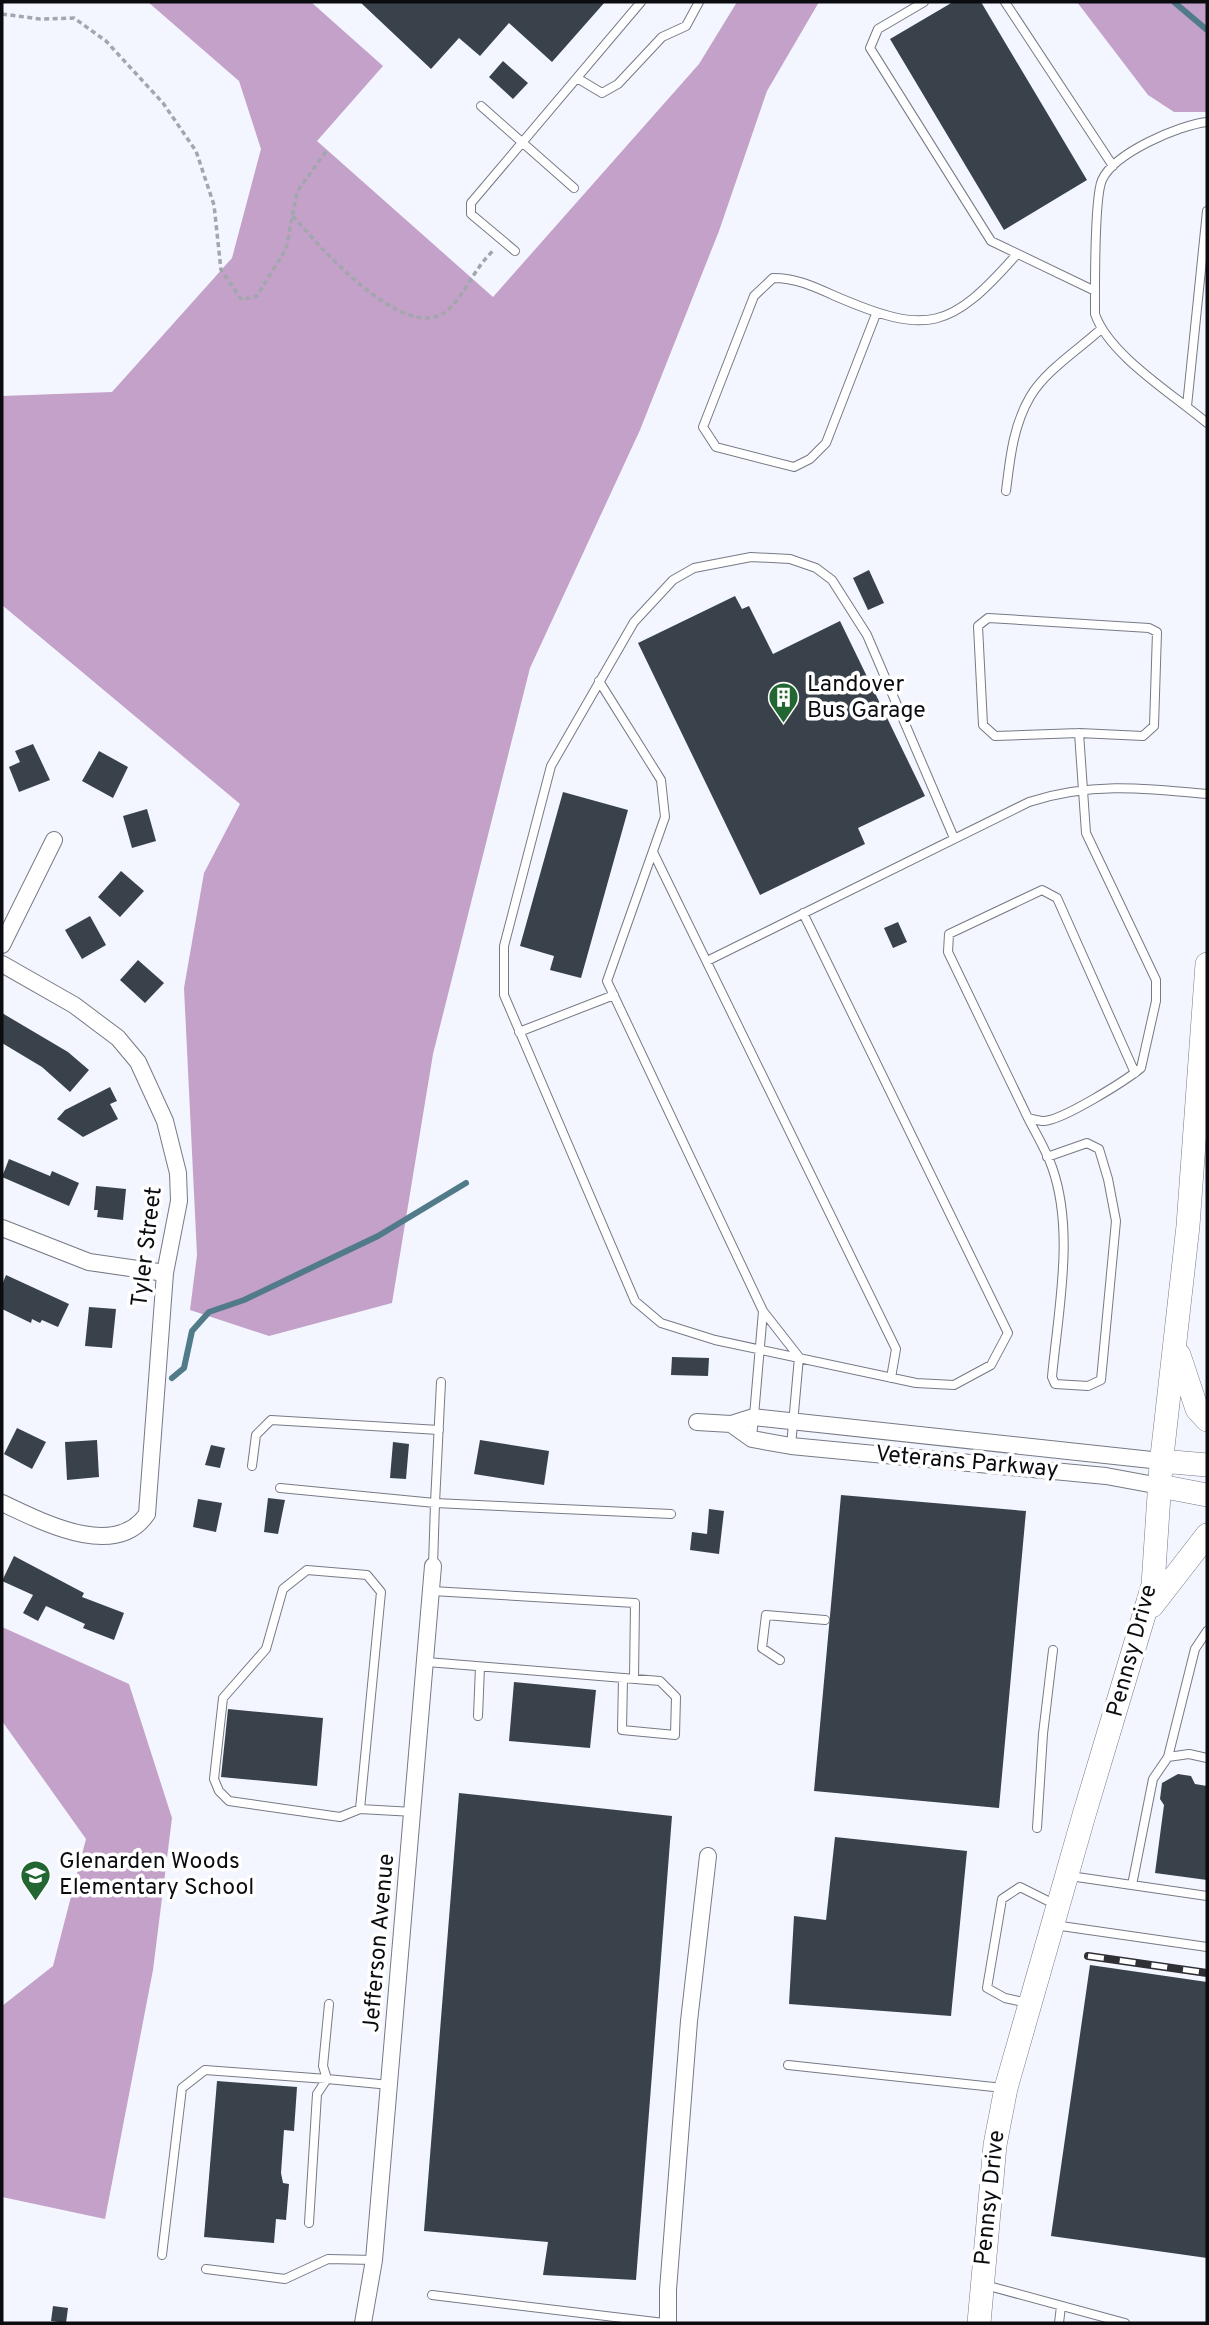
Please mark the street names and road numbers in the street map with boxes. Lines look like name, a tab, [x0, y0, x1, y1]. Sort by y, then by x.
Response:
street label: Tyler Street	[126, 1185, 170, 1309]
street label: Veterans Parkway	[874, 1441, 1060, 1485]
street label: Pennsy Drive	[1101, 1582, 1165, 1720]
street label: Jefferson Avenue	[358, 1852, 402, 2034]
street label: Pennsy Drive	[969, 2129, 1013, 2267]

